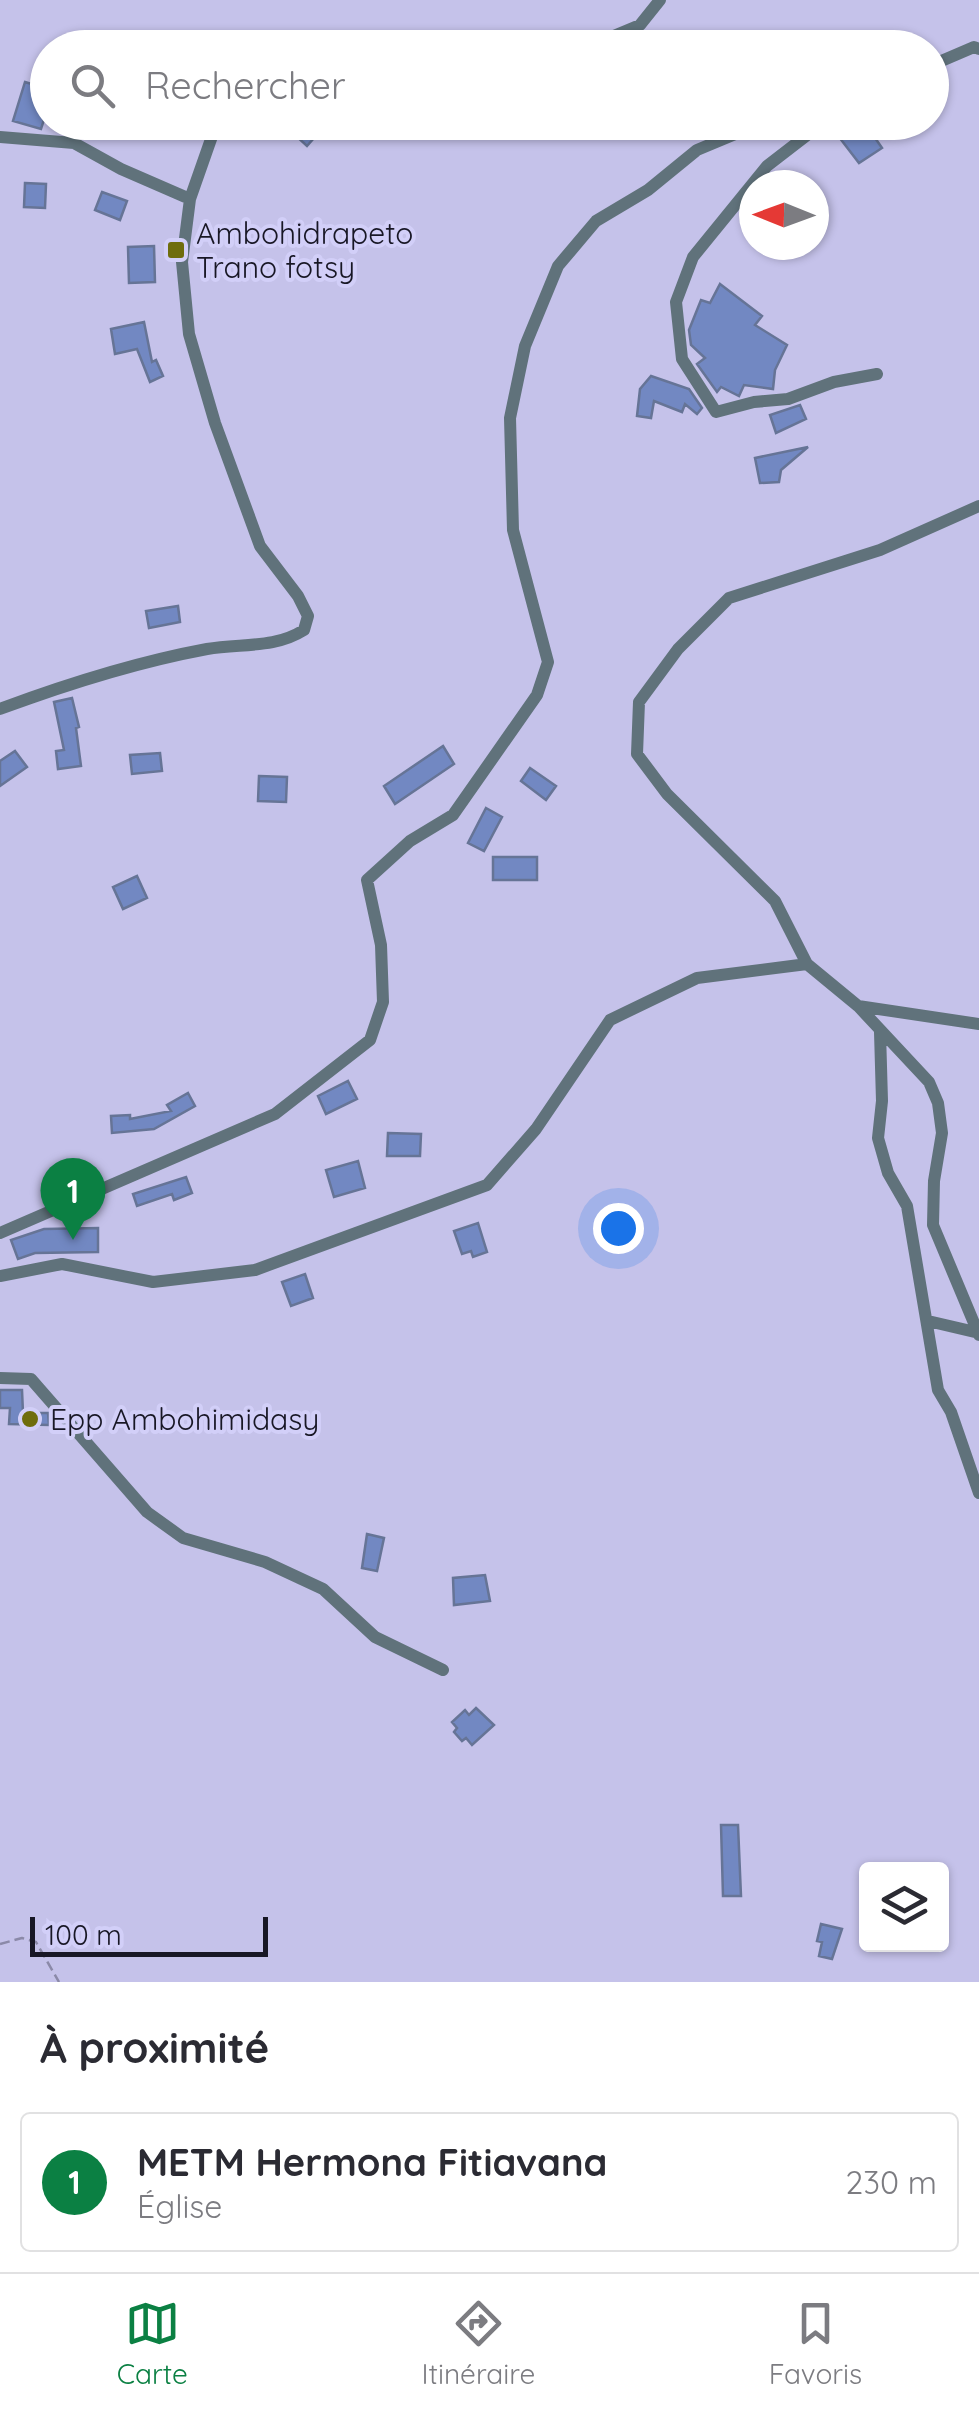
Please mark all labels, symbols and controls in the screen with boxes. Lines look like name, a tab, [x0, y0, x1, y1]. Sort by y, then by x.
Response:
search box	[30, 30, 949, 140]
icon: search	[65, 58, 120, 113]
text: Rechercher	[145, 61, 346, 109]
north arrow	[739, 170, 829, 260]
place label: Ambohidrapeto Trano fotsy	[196, 214, 413, 286]
marker: Ambohidrapeto Trano fotsy	[165, 239, 187, 261]
pin: 1	[40, 1158, 106, 1240]
your location	[593, 1203, 644, 1254]
place label: Epp Ambohimidasy	[50, 1400, 319, 1438]
marker: Epp Ambohimidasy	[19, 1408, 41, 1430]
map controls	[859, 1862, 949, 1952]
button: layers	[859, 1862, 949, 1952]
scale bar	[30, 1912, 268, 1956]
text: 100 m	[45, 1917, 122, 1952]
text: À proximité	[40, 2021, 269, 2074]
text: METM Hermona Fitiavana	[137, 2138, 607, 2186]
text: 1	[68, 2162, 81, 2202]
text: 230 m	[846, 2162, 937, 2202]
text: Église	[137, 2186, 222, 2226]
tab: Carte	[117, 2296, 188, 2391]
tab: Itinéraire	[421, 2296, 535, 2391]
tab: Favoris	[769, 2296, 862, 2391]

